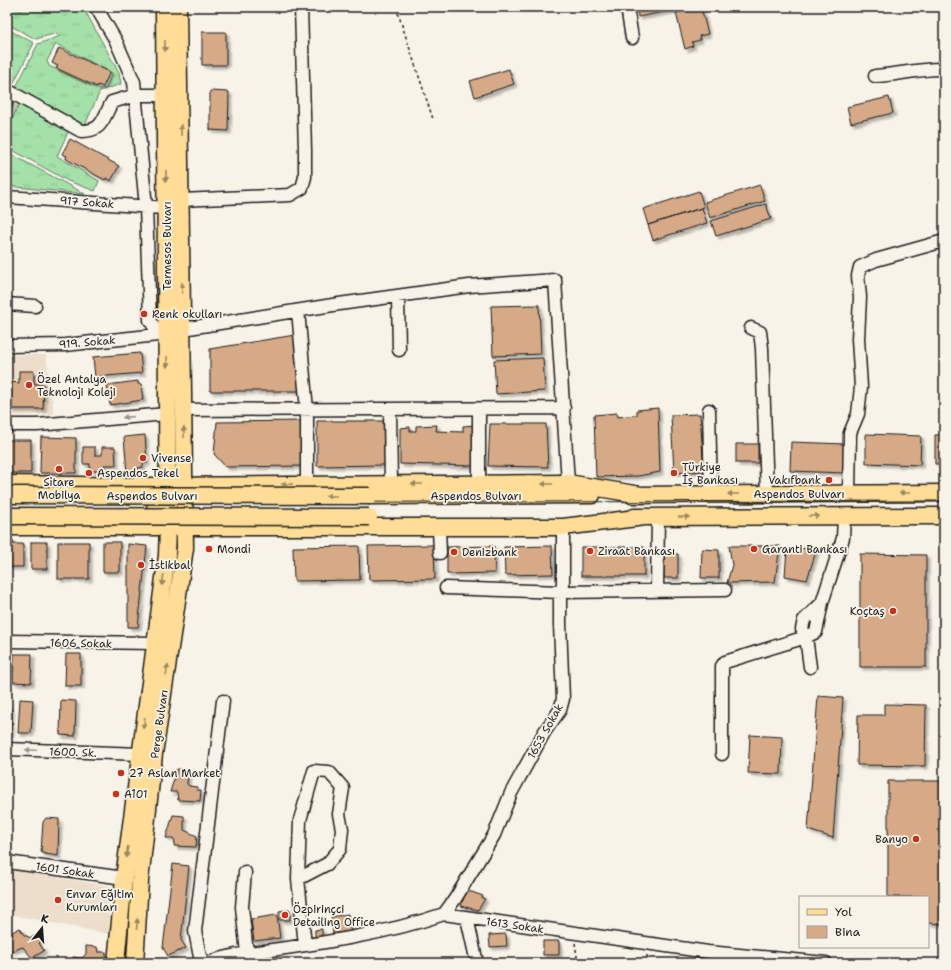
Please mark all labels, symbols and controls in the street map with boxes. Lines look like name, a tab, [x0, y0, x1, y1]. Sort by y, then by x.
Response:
one-way arrow	[162, 40, 168, 53]
one-way arrow	[178, 123, 184, 136]
one-way arrow	[163, 170, 169, 183]
street label: 917 Sokak	[59, 193, 115, 212]
street label: Termesos Bulvarı	[160, 201, 175, 291]
one-way arrow	[179, 282, 186, 294]
place label: Renk okulları	[152, 307, 222, 322]
marker: Renk okulları	[139, 309, 149, 319]
street label: 919. Sokak	[58, 333, 116, 352]
one-way arrow	[164, 356, 170, 369]
place label: Özel Antalya Teknoloji Koleji	[37, 372, 116, 400]
marker: Özel Antalya Teknoloji Koleji	[24, 380, 34, 390]
one-way arrow	[122, 414, 134, 420]
one-way arrow	[181, 425, 187, 438]
place label: Vivense	[151, 451, 192, 466]
marker: Vivense	[138, 453, 148, 463]
place label: Türkiye İş Bankası	[682, 460, 738, 488]
marker: Sitare Mobilya	[54, 464, 64, 474]
place label: Aspendos Tekel	[97, 466, 179, 481]
marker: Aspendos Tekel	[84, 468, 94, 478]
marker: Türkiye İş Bankası	[669, 468, 679, 478]
place label: Vakıfbank	[768, 473, 821, 488]
place label: Sitare Mobilya	[38, 475, 80, 503]
marker: Vakıfbank	[824, 475, 834, 485]
one-way arrow	[280, 481, 293, 487]
one-way arrow	[410, 481, 423, 487]
one-way arrow	[540, 481, 553, 487]
street label: Aspendos Bulvarı	[753, 487, 845, 502]
street label: Aspendos Bulvarı	[106, 489, 198, 504]
street label: Aspendos Bulvarı	[430, 489, 522, 504]
one-way arrow	[898, 490, 911, 496]
one-way arrow	[726, 491, 739, 497]
one-way arrow	[324, 493, 337, 499]
one-way arrow	[808, 513, 821, 519]
one-way arrow	[678, 514, 691, 520]
place label: Mondi	[217, 542, 251, 557]
place label: Garanti Bankası	[762, 542, 847, 557]
marker: Mondi	[204, 544, 214, 554]
place label: Ziraat Bankası	[598, 544, 675, 559]
marker: Garanti Bankası	[749, 544, 759, 554]
place label: Denizbank	[462, 545, 517, 560]
marker: Ziraat Bankası	[585, 546, 595, 556]
marker: Denizbank	[449, 547, 459, 557]
place label: İstikbal	[149, 558, 191, 573]
marker: İstikbal	[136, 560, 146, 570]
one-way arrow	[160, 574, 166, 586]
place label: Koçtaş	[850, 604, 885, 619]
marker: Koçtaş	[888, 606, 898, 616]
street label: 1606 Sokak	[50, 635, 112, 652]
one-way arrow	[164, 664, 170, 676]
street label: Perge Bulvarı	[147, 689, 172, 760]
street label: 1653 Sokak	[524, 701, 567, 761]
one-way arrow	[141, 717, 147, 729]
street label: 1600. Sk.	[49, 744, 97, 761]
one-way arrow	[24, 747, 37, 753]
place label: 27 Aslan Market	[129, 766, 220, 781]
marker: 27 Aslan Market	[116, 768, 126, 778]
place label: A101	[124, 787, 148, 802]
marker: A101	[111, 789, 121, 799]
place label: Banyo	[875, 832, 908, 847]
marker: Banyo	[911, 834, 921, 844]
one-way arrow	[124, 846, 130, 858]
street label: 1601 Sokak	[35, 859, 95, 882]
place label: Envar Eğitim Kurumları	[66, 887, 134, 915]
marker: Envar Eğitim Kurumları	[53, 895, 63, 905]
legend	[799, 896, 929, 948]
place label: Özpirinçci Detailing Office	[293, 902, 375, 930]
text: Yol	[835, 904, 852, 920]
north arrow	[22, 908, 62, 948]
marker: Özpirinçci Detailing Office	[280, 910, 290, 920]
text: K	[39, 911, 51, 927]
street label: 1613 Sokak	[485, 914, 545, 937]
one-way arrow	[134, 918, 141, 930]
text: Bina	[835, 924, 861, 940]

